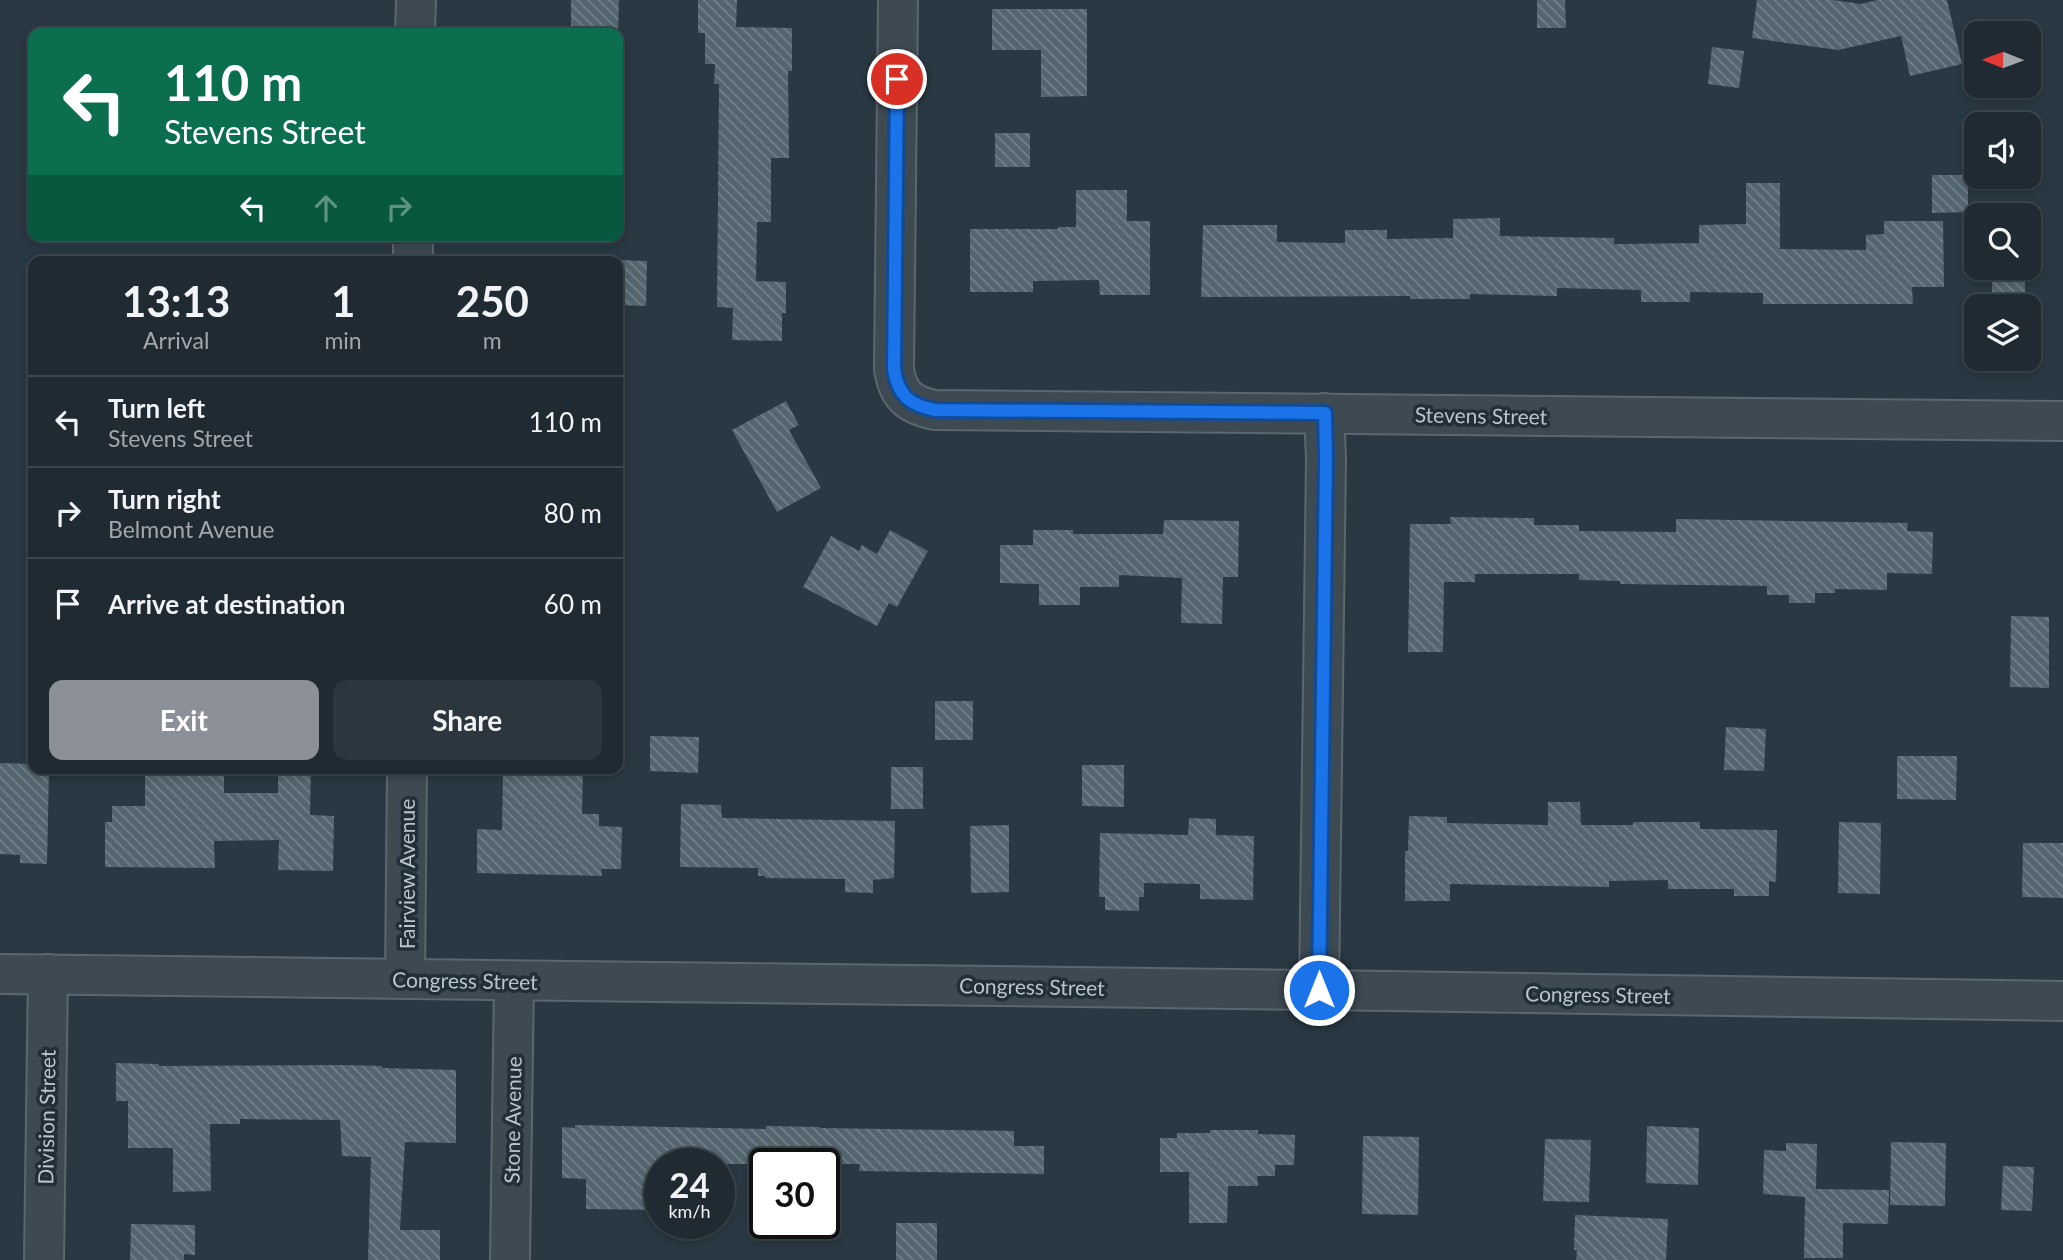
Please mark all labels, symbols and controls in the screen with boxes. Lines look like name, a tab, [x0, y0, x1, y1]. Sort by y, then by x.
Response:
north arrow	[1964, 21, 2040, 98]
map controls	[1964, 21, 2041, 371]
pin	[867, 49, 927, 109]
text: 110 m	[164, 53, 302, 111]
icon: left	[49, 56, 140, 147]
icon: arrive	[878, 60, 916, 98]
text: Stevens Street	[164, 112, 366, 151]
button: sound	[1964, 112, 2041, 189]
icon: left	[234, 189, 272, 227]
icon: ahead	[307, 189, 345, 227]
icon: right	[380, 189, 418, 227]
button: search	[1964, 203, 2041, 280]
text: 13:13	[122, 276, 230, 326]
text: 1	[331, 276, 355, 326]
text: 250	[456, 276, 529, 326]
button: layers	[1964, 294, 2041, 371]
text: Arrival	[143, 326, 209, 354]
text: min	[324, 326, 362, 354]
text: m	[483, 326, 502, 354]
text: Turn left	[108, 392, 205, 424]
street label: Stevens Street	[1415, 401, 1548, 429]
icon: left	[49, 403, 87, 441]
text: 110 m	[529, 406, 602, 438]
text: Stevens Street	[108, 424, 253, 452]
text: Turn right	[108, 483, 221, 515]
icon: right	[49, 494, 87, 532]
text: 80 m	[544, 497, 602, 529]
text: Belmont Avenue	[108, 515, 274, 543]
icon: arrive	[49, 585, 87, 623]
text: Arrive at destination	[108, 588, 345, 620]
text: 60 m	[544, 588, 602, 620]
button: Exit	[49, 680, 319, 760]
button: Share	[333, 680, 602, 760]
street label: Fairview Avenue	[394, 799, 419, 949]
position arrow	[1282, 953, 1356, 1027]
street label: Congress Street	[392, 966, 538, 994]
street label: Congress Street	[959, 972, 1105, 1000]
street label: Congress Street	[1525, 980, 1671, 1008]
street label: Division Street	[32, 1049, 60, 1185]
street label: Stone Avenue	[498, 1056, 526, 1184]
speed limit sign: 30	[749, 1148, 840, 1239]
text: 24	[669, 1163, 710, 1205]
text: km/h	[668, 1200, 711, 1222]

